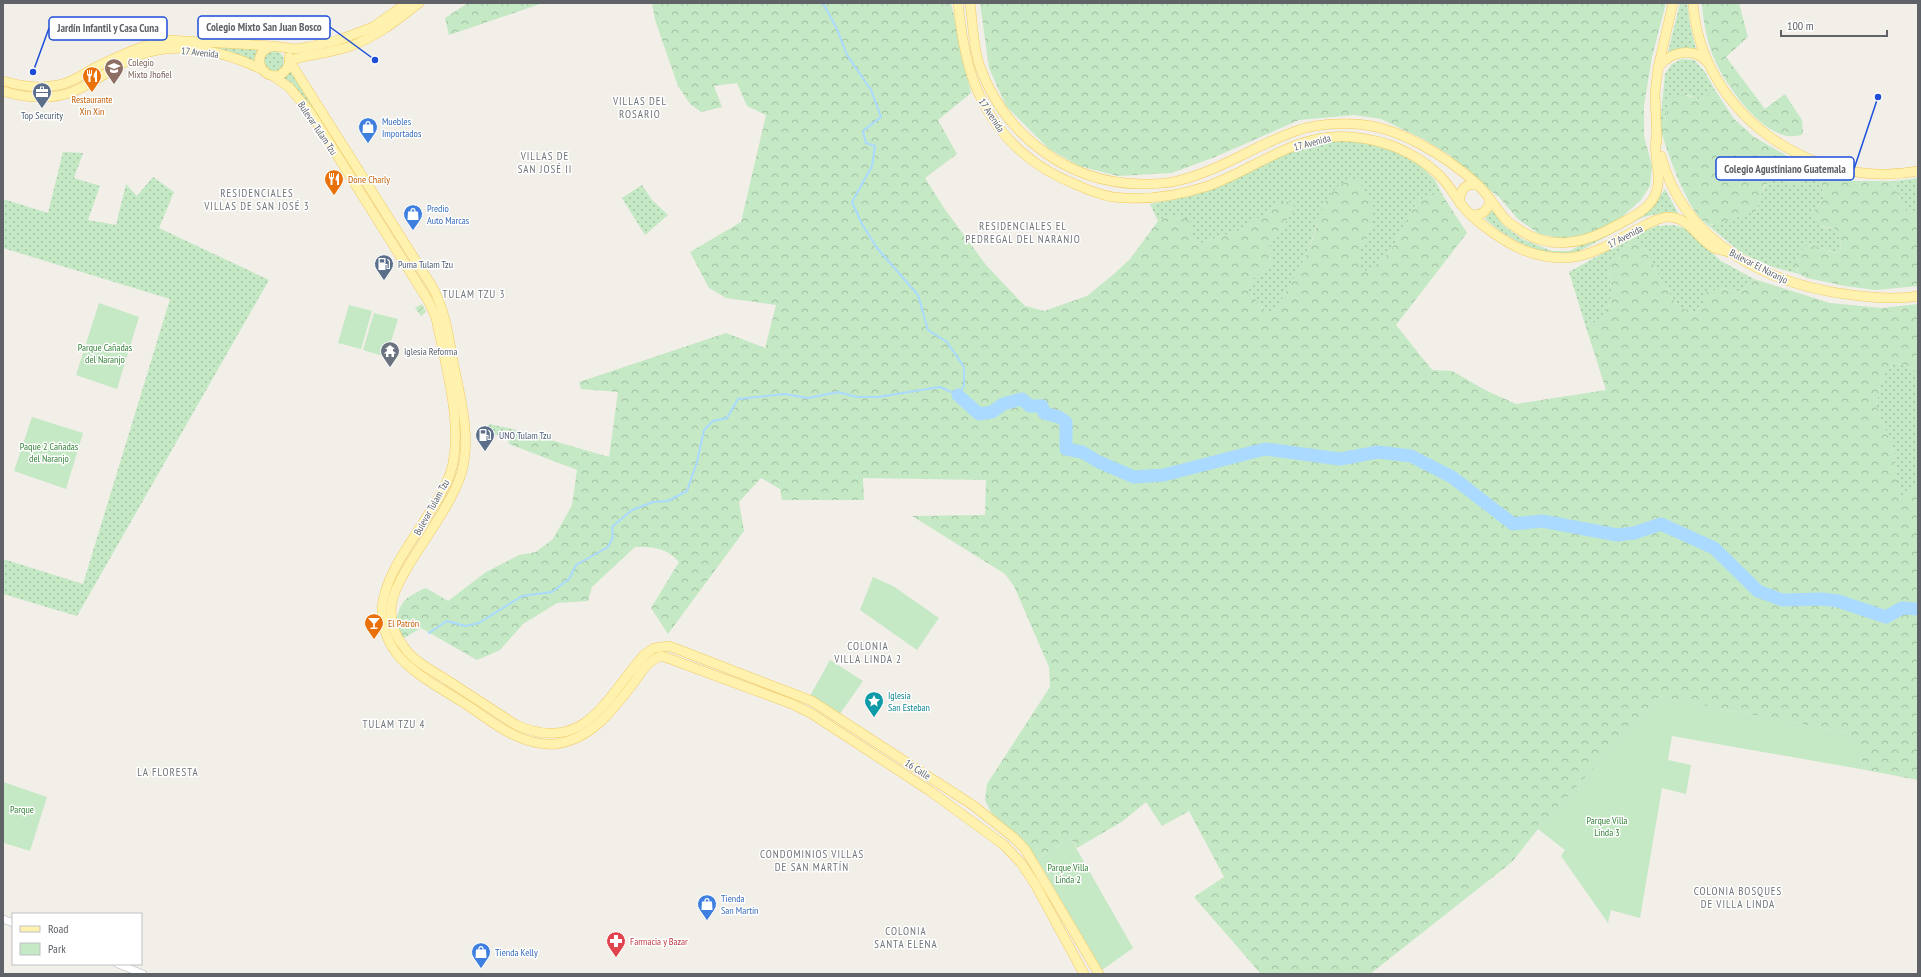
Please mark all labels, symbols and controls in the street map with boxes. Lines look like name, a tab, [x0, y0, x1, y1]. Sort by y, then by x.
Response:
scale bar	[1781, 12, 1887, 38]
callout: Colegio Mixto San Juan Bosco	[198, 16, 330, 39]
callout: Jardín Infantil y Casa Cuna	[49, 17, 167, 40]
text: 100 m	[1787, 18, 1814, 33]
text: Colegio Mixto San Juan Bosco	[206, 20, 322, 34]
text: Jardín Infantil y Casa Cuna	[56, 21, 159, 35]
street label: 17 Avenida	[180, 44, 219, 61]
place label: Colegio Mixto Jhofiel	[128, 56, 172, 81]
school or university icon: Colegio Mixto Jhofiel	[103, 57, 125, 85]
restaurant icon: Restaurante Xin Xin	[81, 65, 103, 93]
office icon: Top Security	[31, 81, 53, 109]
place label: Restaurante Xin Xin	[72, 93, 112, 118]
district label: VILLAS DEL ROSARIO	[612, 94, 667, 121]
street label: 17 Avenida	[976, 96, 1007, 135]
street label: Bulevar Tulam Tzu	[295, 99, 340, 158]
place label: Top Security	[21, 109, 63, 122]
place label: Muebles Importados	[382, 115, 422, 140]
shop icon: Muebles Importados	[357, 116, 379, 144]
street label: 17 Avenida	[1292, 131, 1332, 154]
district label: VILLAS DE SAN JOSÉ II	[518, 149, 572, 176]
callout: Colegio Agustiniano Guatemala	[1716, 157, 1854, 180]
text: Colegio Agustiniano Guatemala	[1724, 162, 1846, 176]
restaurant icon: Done Charly	[323, 168, 345, 196]
place label: Done Charly	[348, 173, 390, 186]
district label: RESIDENCIALES VILLAS DE SAN JOSÉ 3	[203, 186, 310, 213]
place label: Predio Auto Marcas	[427, 202, 470, 227]
shop icon: Predio Auto Marcas	[402, 203, 424, 231]
district label: RESIDENCIALES EL PEDREGAL DEL NARANJO	[965, 219, 1081, 246]
street label: 17 Avenida	[1605, 222, 1645, 251]
street label: Bulevar El Naranjo	[1727, 246, 1790, 287]
fuel station icon: Puma Tulam Tzu	[373, 253, 395, 281]
place label: Puma Tulam Tzu	[398, 258, 453, 271]
district label: TULAM TZU 3	[443, 287, 505, 301]
temple icon: Iglesia Reforma	[379, 340, 401, 368]
park label: Parque Cañadas del Naranjo	[78, 341, 133, 366]
place label: Iglesia Reforma	[404, 345, 457, 358]
fuel station icon: UNO Tulam Tzu	[474, 424, 496, 452]
place label: UNO Tulam Tzu	[499, 429, 551, 442]
park label: Paque 2 Cañadas del Naranjo	[20, 440, 79, 465]
street label: Bulevar Tulam Tzu	[411, 477, 452, 537]
bar icon: El Patrón	[363, 612, 385, 640]
place label: El Patrón	[388, 617, 419, 630]
district label: COLONIA VILLA LINDA 2	[833, 639, 902, 666]
place label: Iglesia San Esteban	[888, 689, 930, 714]
place icon: Iglesia San Esteban	[863, 690, 885, 718]
district label: TULAM TZU 4	[363, 717, 425, 731]
street label: 16 Calle	[902, 756, 933, 783]
district label: LA FLORESTA	[137, 765, 199, 779]
park label: Parque	[10, 803, 34, 816]
park label: Parque Villa Linda 3	[1586, 814, 1628, 839]
district label: CONDOMINIOS VILLAS DE SAN MARTÍN	[760, 847, 864, 874]
park label: Parque Villa Linda 2	[1047, 861, 1089, 886]
district label: COLONIA BOSQUES DE VILLA LINDA	[1694, 884, 1782, 911]
place label: Tienda San Martín	[721, 892, 758, 917]
shop icon: Tienda San Martín	[696, 893, 718, 921]
legend	[12, 913, 142, 965]
text: Road	[48, 921, 68, 936]
district label: COLONIA SANTA ELENA	[874, 924, 938, 951]
pharmacy icon: Farmacia y Bazar	[605, 930, 627, 958]
place label: Farmacia y Bazar	[630, 935, 688, 948]
text: Park	[48, 941, 66, 956]
shop icon: Tienda Kelly	[470, 941, 492, 969]
place label: Tienda Kelly	[495, 946, 538, 959]

